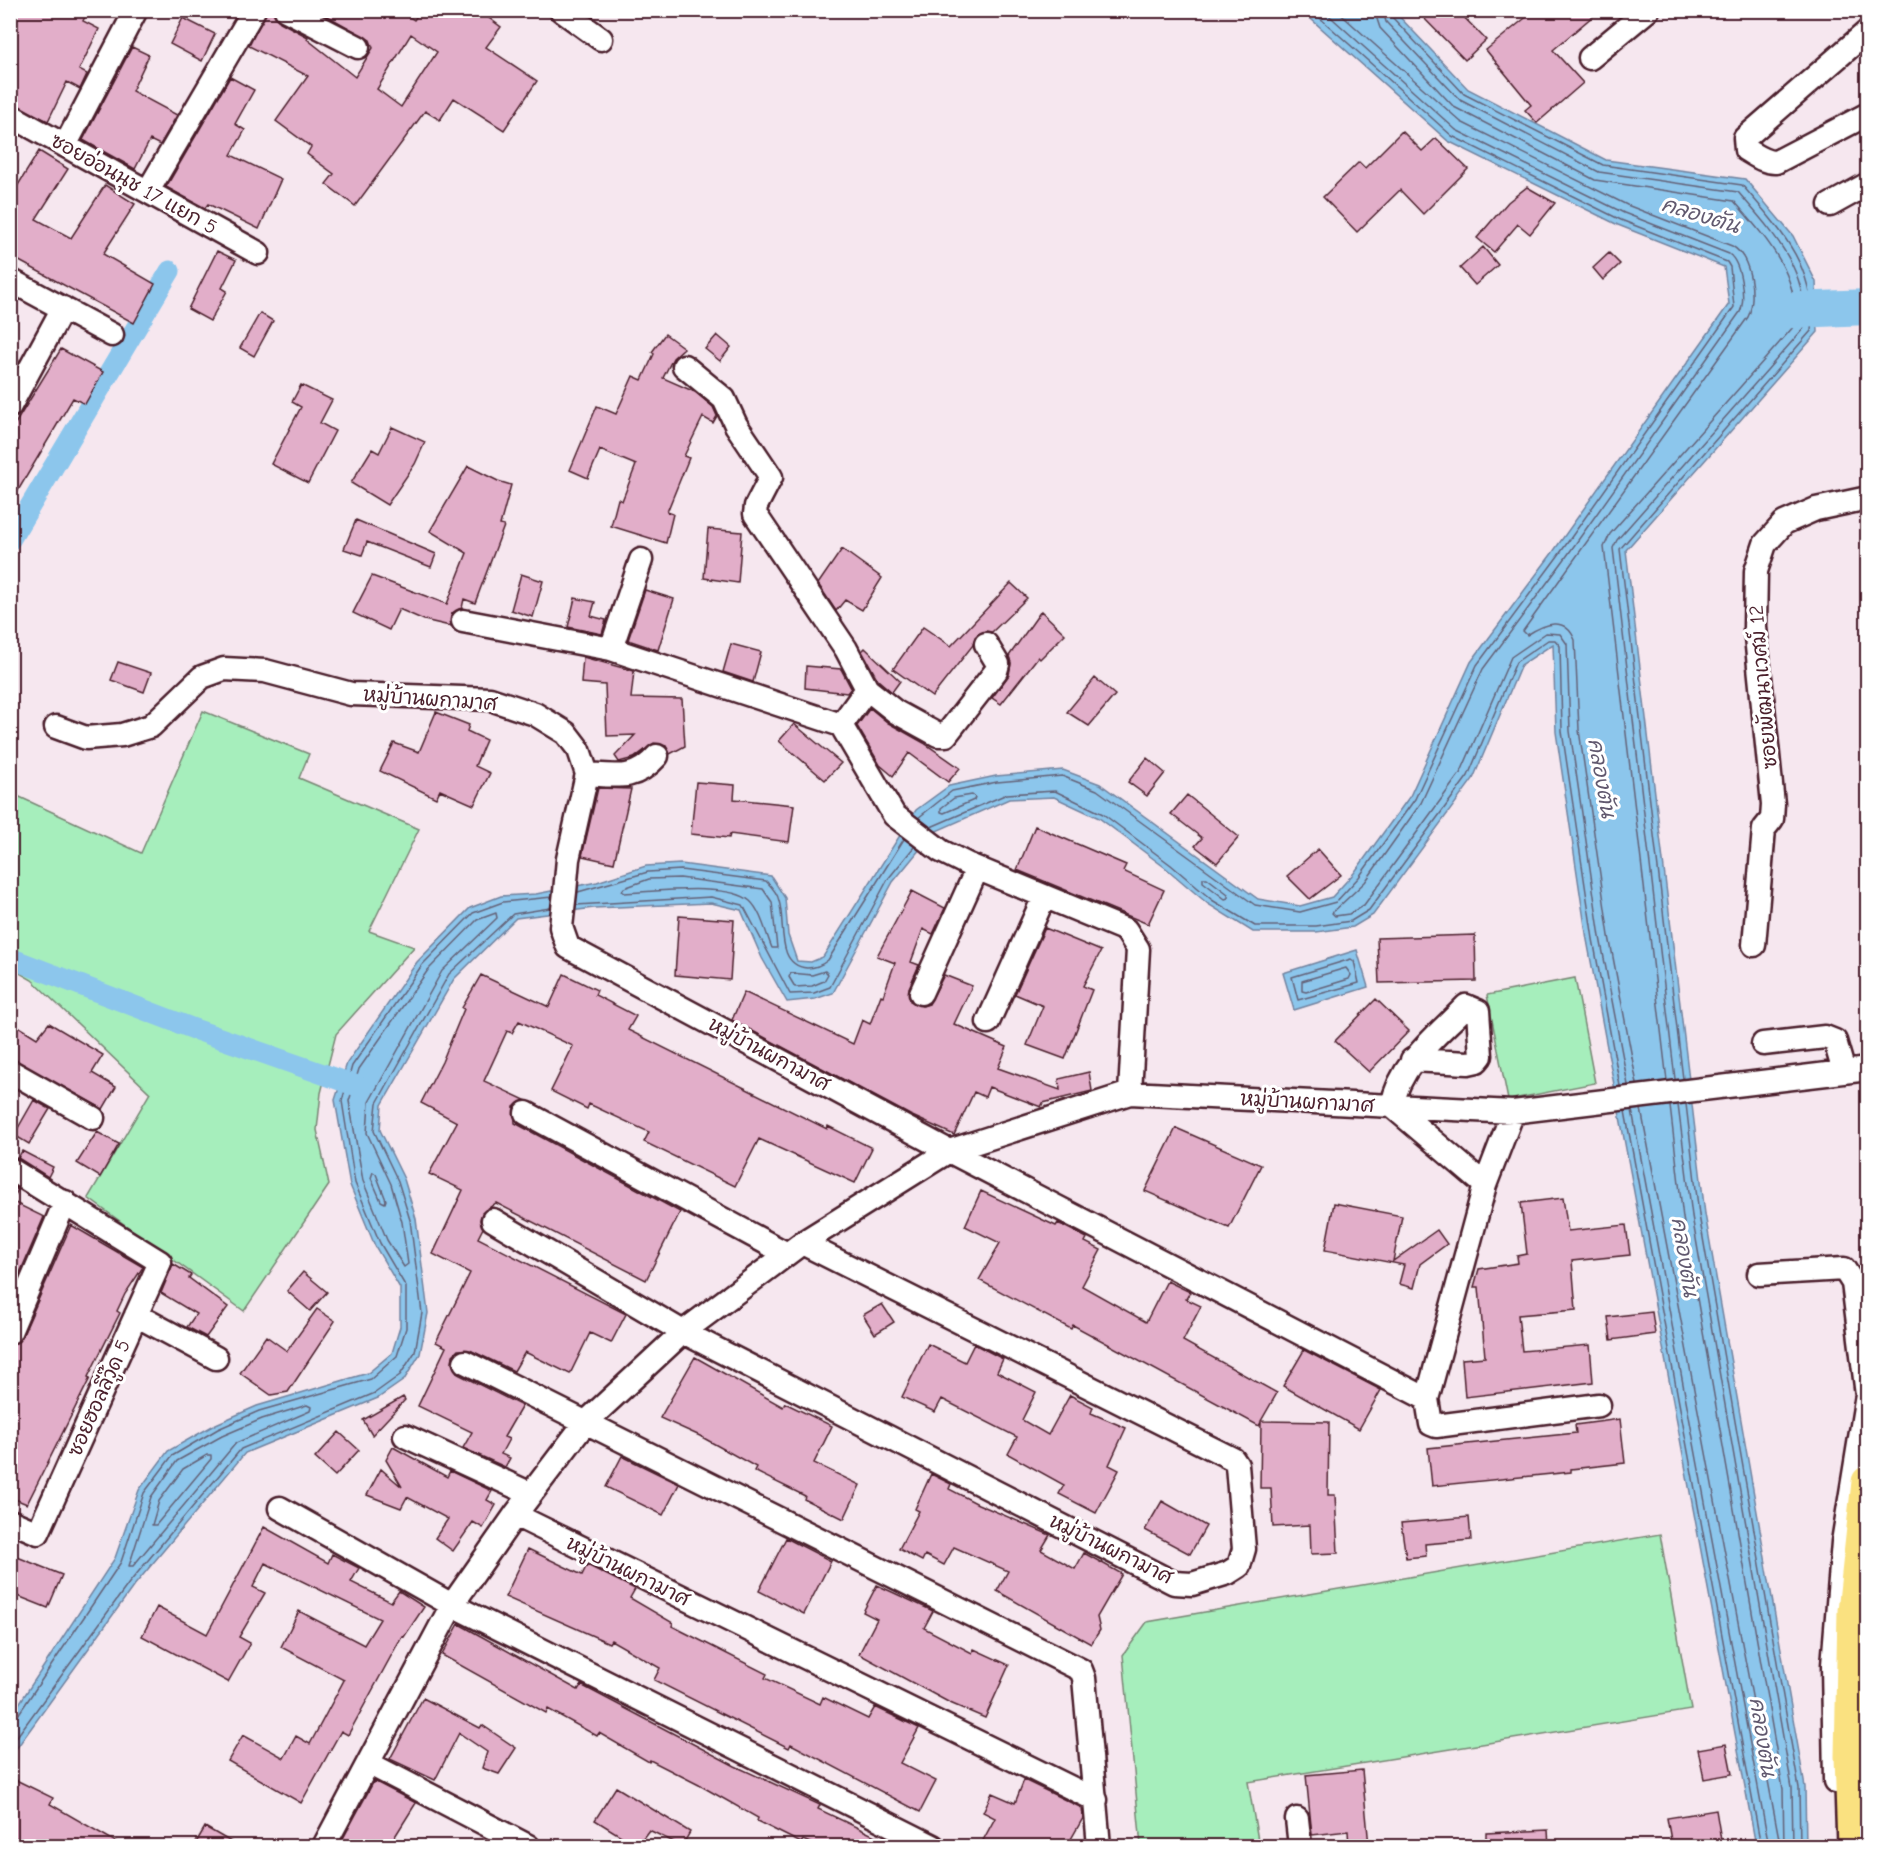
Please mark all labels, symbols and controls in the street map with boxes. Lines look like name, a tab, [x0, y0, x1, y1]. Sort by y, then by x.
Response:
street label: ซอยอ่อนนุช 17 แยก 5	[45, 127, 222, 243]
water label: คลองตัน	[1659, 192, 1744, 239]
street label: ซอยพัฒนาเวศม์ 12	[1742, 604, 1782, 770]
street label: หมู่บ้านผกามาศ	[362, 681, 499, 719]
water label: คลองตัน	[1583, 736, 1621, 821]
street label: หมู่บ้านผกามาศ	[703, 1011, 836, 1100]
street label: หมู่บ้านผกามาศ	[1239, 1085, 1376, 1121]
water label: คลองตัน	[1667, 1215, 1703, 1300]
street label: ซอยฮอลลีวู๊ด 5	[61, 1335, 139, 1462]
street label: หมู่บ้านผกามาศ	[1044, 1508, 1178, 1593]
street label: หมู่บ้านผกามาศ	[561, 1530, 695, 1615]
water label: คลองตัน	[1745, 1695, 1781, 1780]

